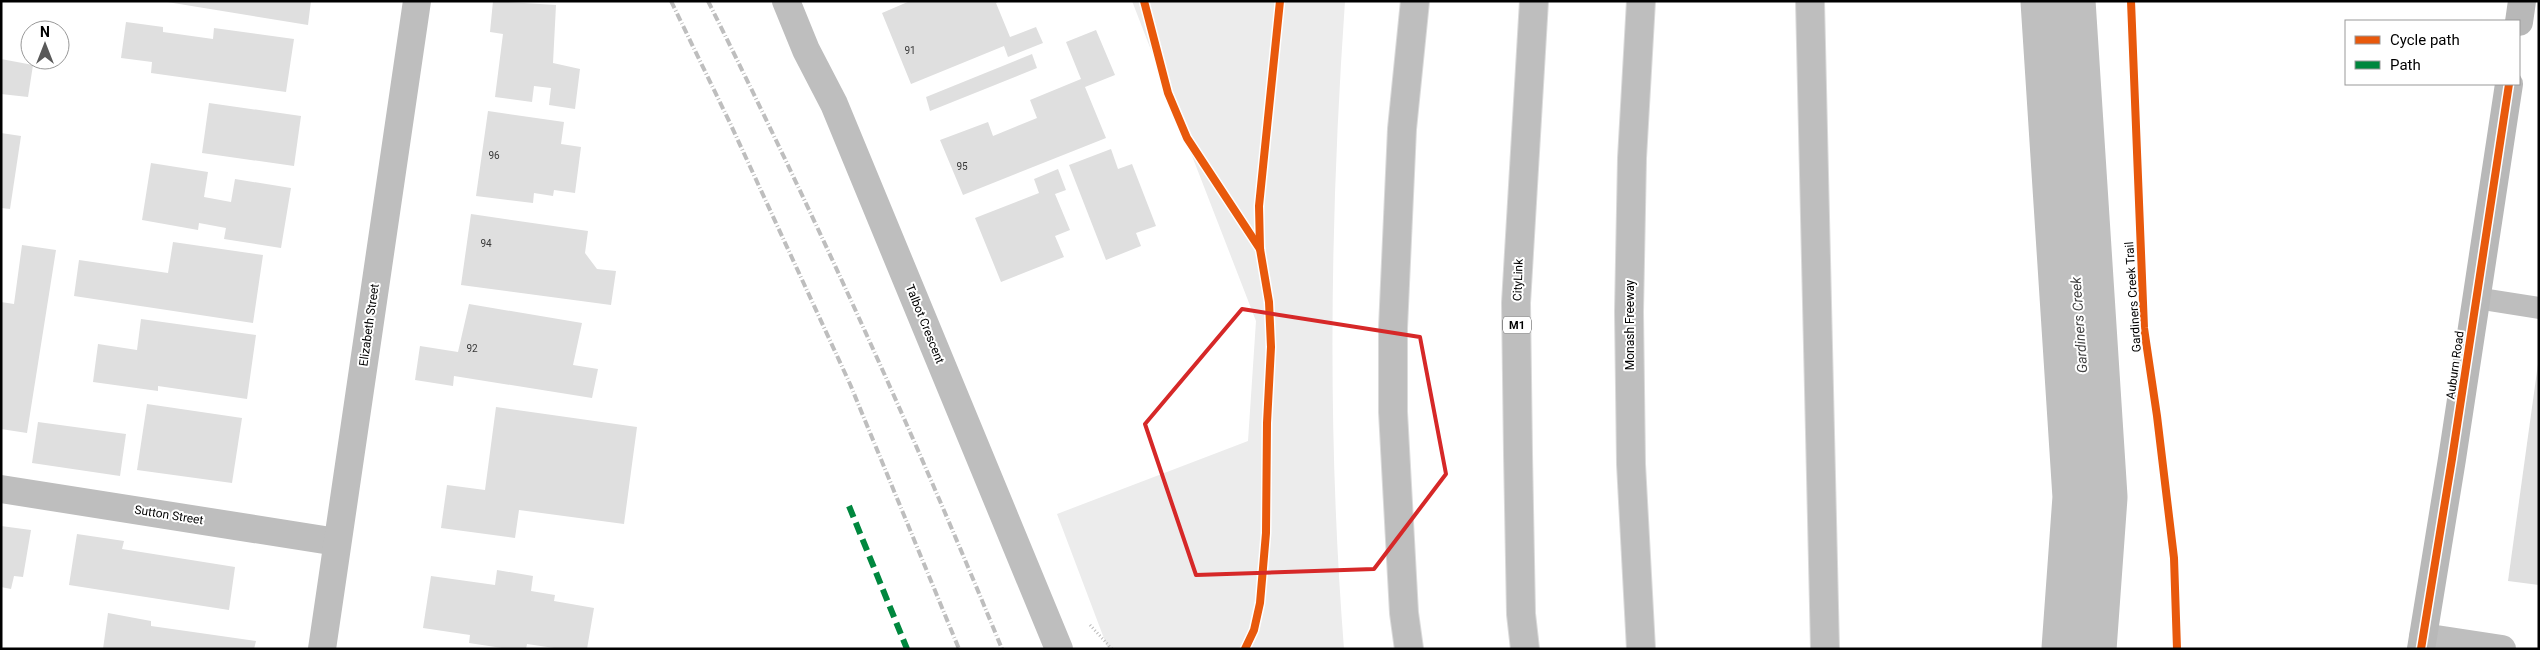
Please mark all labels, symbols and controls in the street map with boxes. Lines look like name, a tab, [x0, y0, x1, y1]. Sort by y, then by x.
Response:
north arrow	[20, 20, 70, 70]
legend	[2345, 20, 2520, 85]
text: N	[40, 24, 50, 40]
text: Cycle path	[2390, 31, 2460, 49]
house number: 91	[904, 45, 916, 56]
text: Path	[2390, 56, 2421, 74]
house number: 96	[488, 150, 500, 161]
house number: 95	[956, 161, 968, 172]
house number: 94	[480, 238, 492, 249]
street label: Gardiners Creek Trail	[2122, 241, 2144, 353]
street label: CityLink	[1510, 258, 1526, 301]
water label: Gardiners Creek	[2068, 275, 2090, 374]
street label: Monash Freeway	[1623, 279, 1637, 370]
street label: Talbot Crescent	[903, 282, 947, 366]
street label: Elizabeth Street	[356, 283, 382, 367]
road number: M1	[1503, 316, 1531, 334]
street label: Auburn Road	[2443, 330, 2467, 400]
house number: 92	[466, 343, 478, 354]
street label: Sutton Street	[134, 503, 205, 527]

